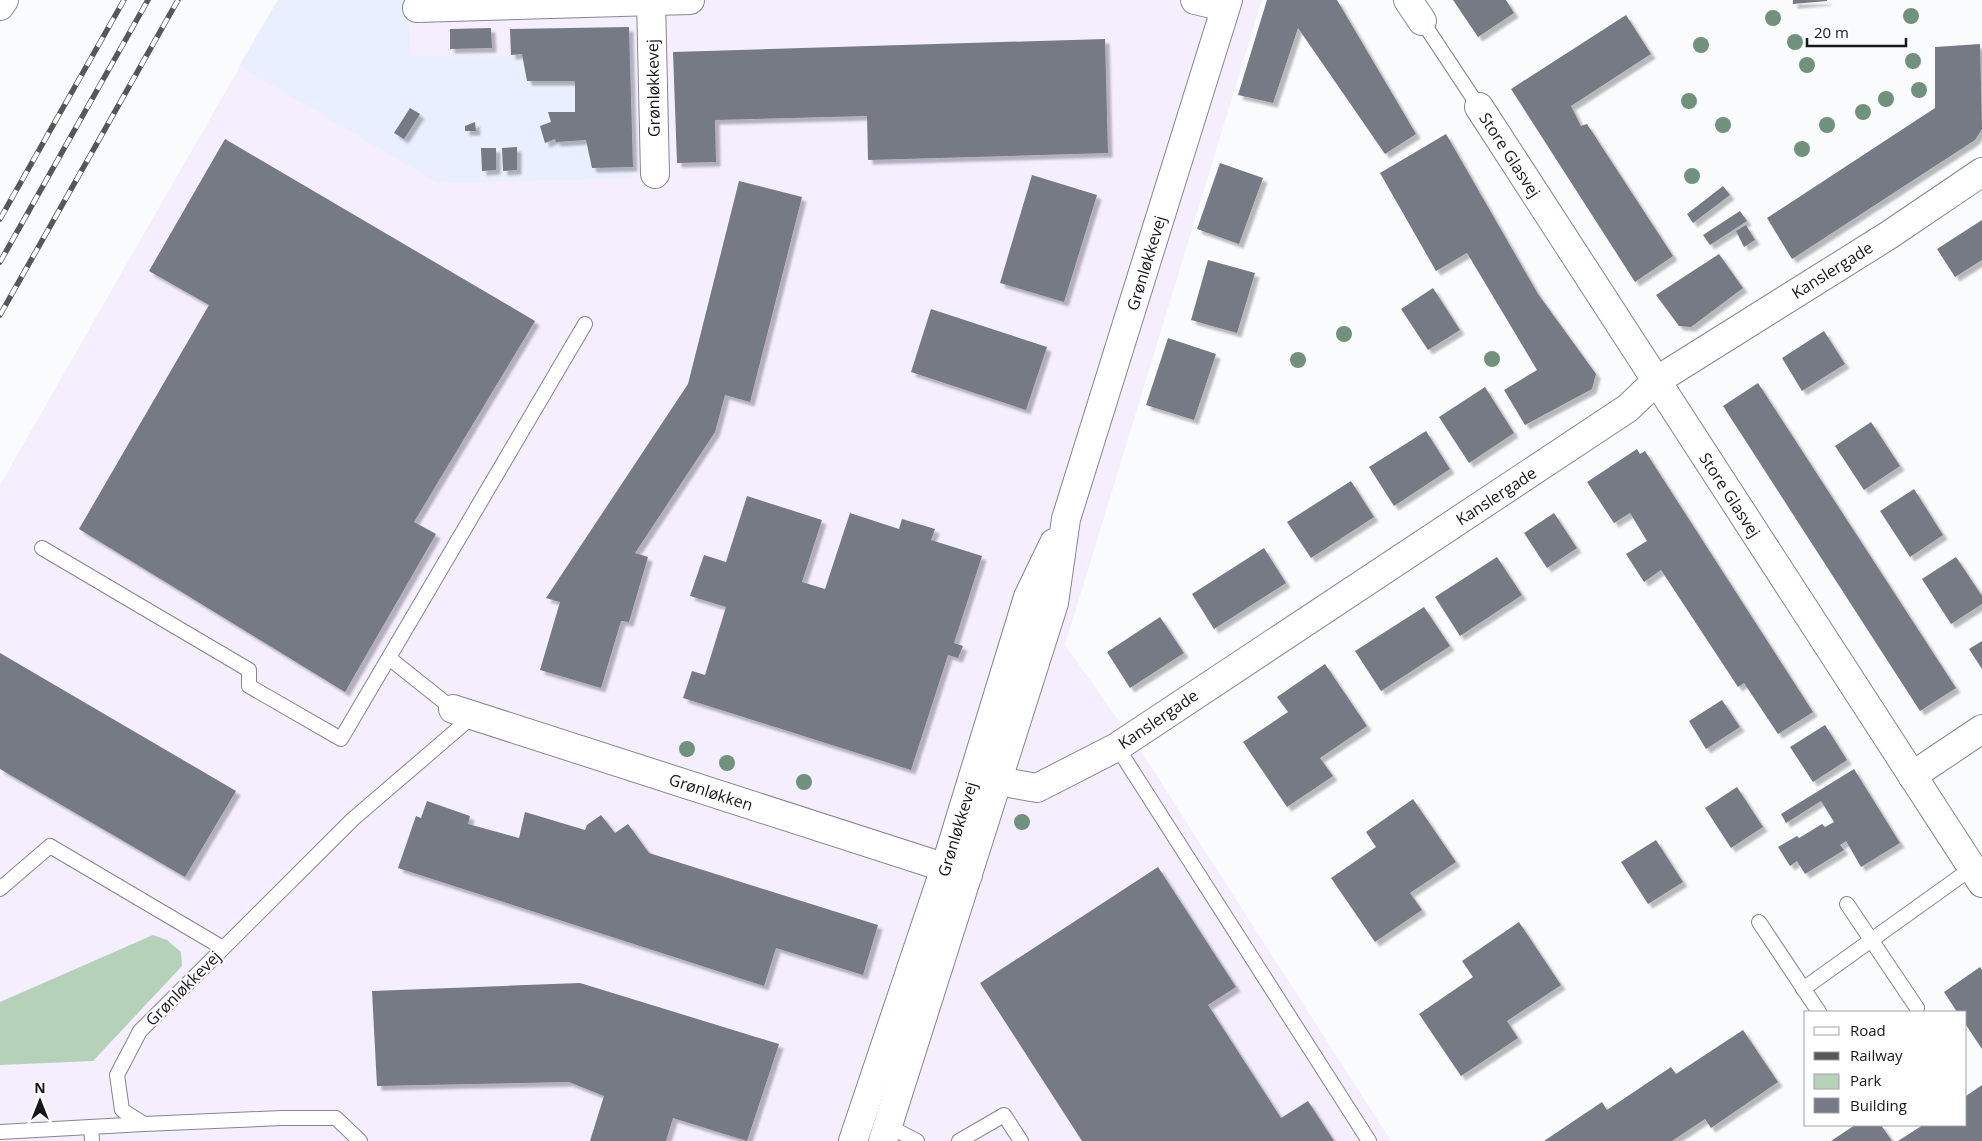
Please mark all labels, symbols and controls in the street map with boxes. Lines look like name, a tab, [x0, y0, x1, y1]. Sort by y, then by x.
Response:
scale bar	[1807, 15, 1906, 47]
text: 20 m	[1814, 22, 1849, 42]
street label: Grønløkkevej	[641, 39, 665, 137]
street label: Store Glasvej	[1474, 108, 1546, 202]
street label: Grønløkkevej	[1121, 213, 1171, 313]
street label: Kanslergade	[1787, 236, 1877, 304]
street label: Store Glasvej	[1694, 448, 1766, 542]
street label: Kanslergade	[1451, 462, 1541, 530]
street label: Kanslergade	[1114, 684, 1202, 754]
street label: Grønløkken	[666, 768, 756, 816]
street label: Grønløkkevej	[932, 779, 982, 879]
street label: Grønløkkevej	[141, 946, 225, 1030]
legend	[1804, 1011, 1967, 1126]
text: Road	[1850, 1020, 1886, 1040]
text: Railway	[1850, 1045, 1903, 1065]
text: Park	[1850, 1070, 1881, 1090]
north arrow	[15, 1076, 65, 1126]
text: N	[34, 1078, 46, 1097]
text: Building	[1850, 1095, 1907, 1115]

